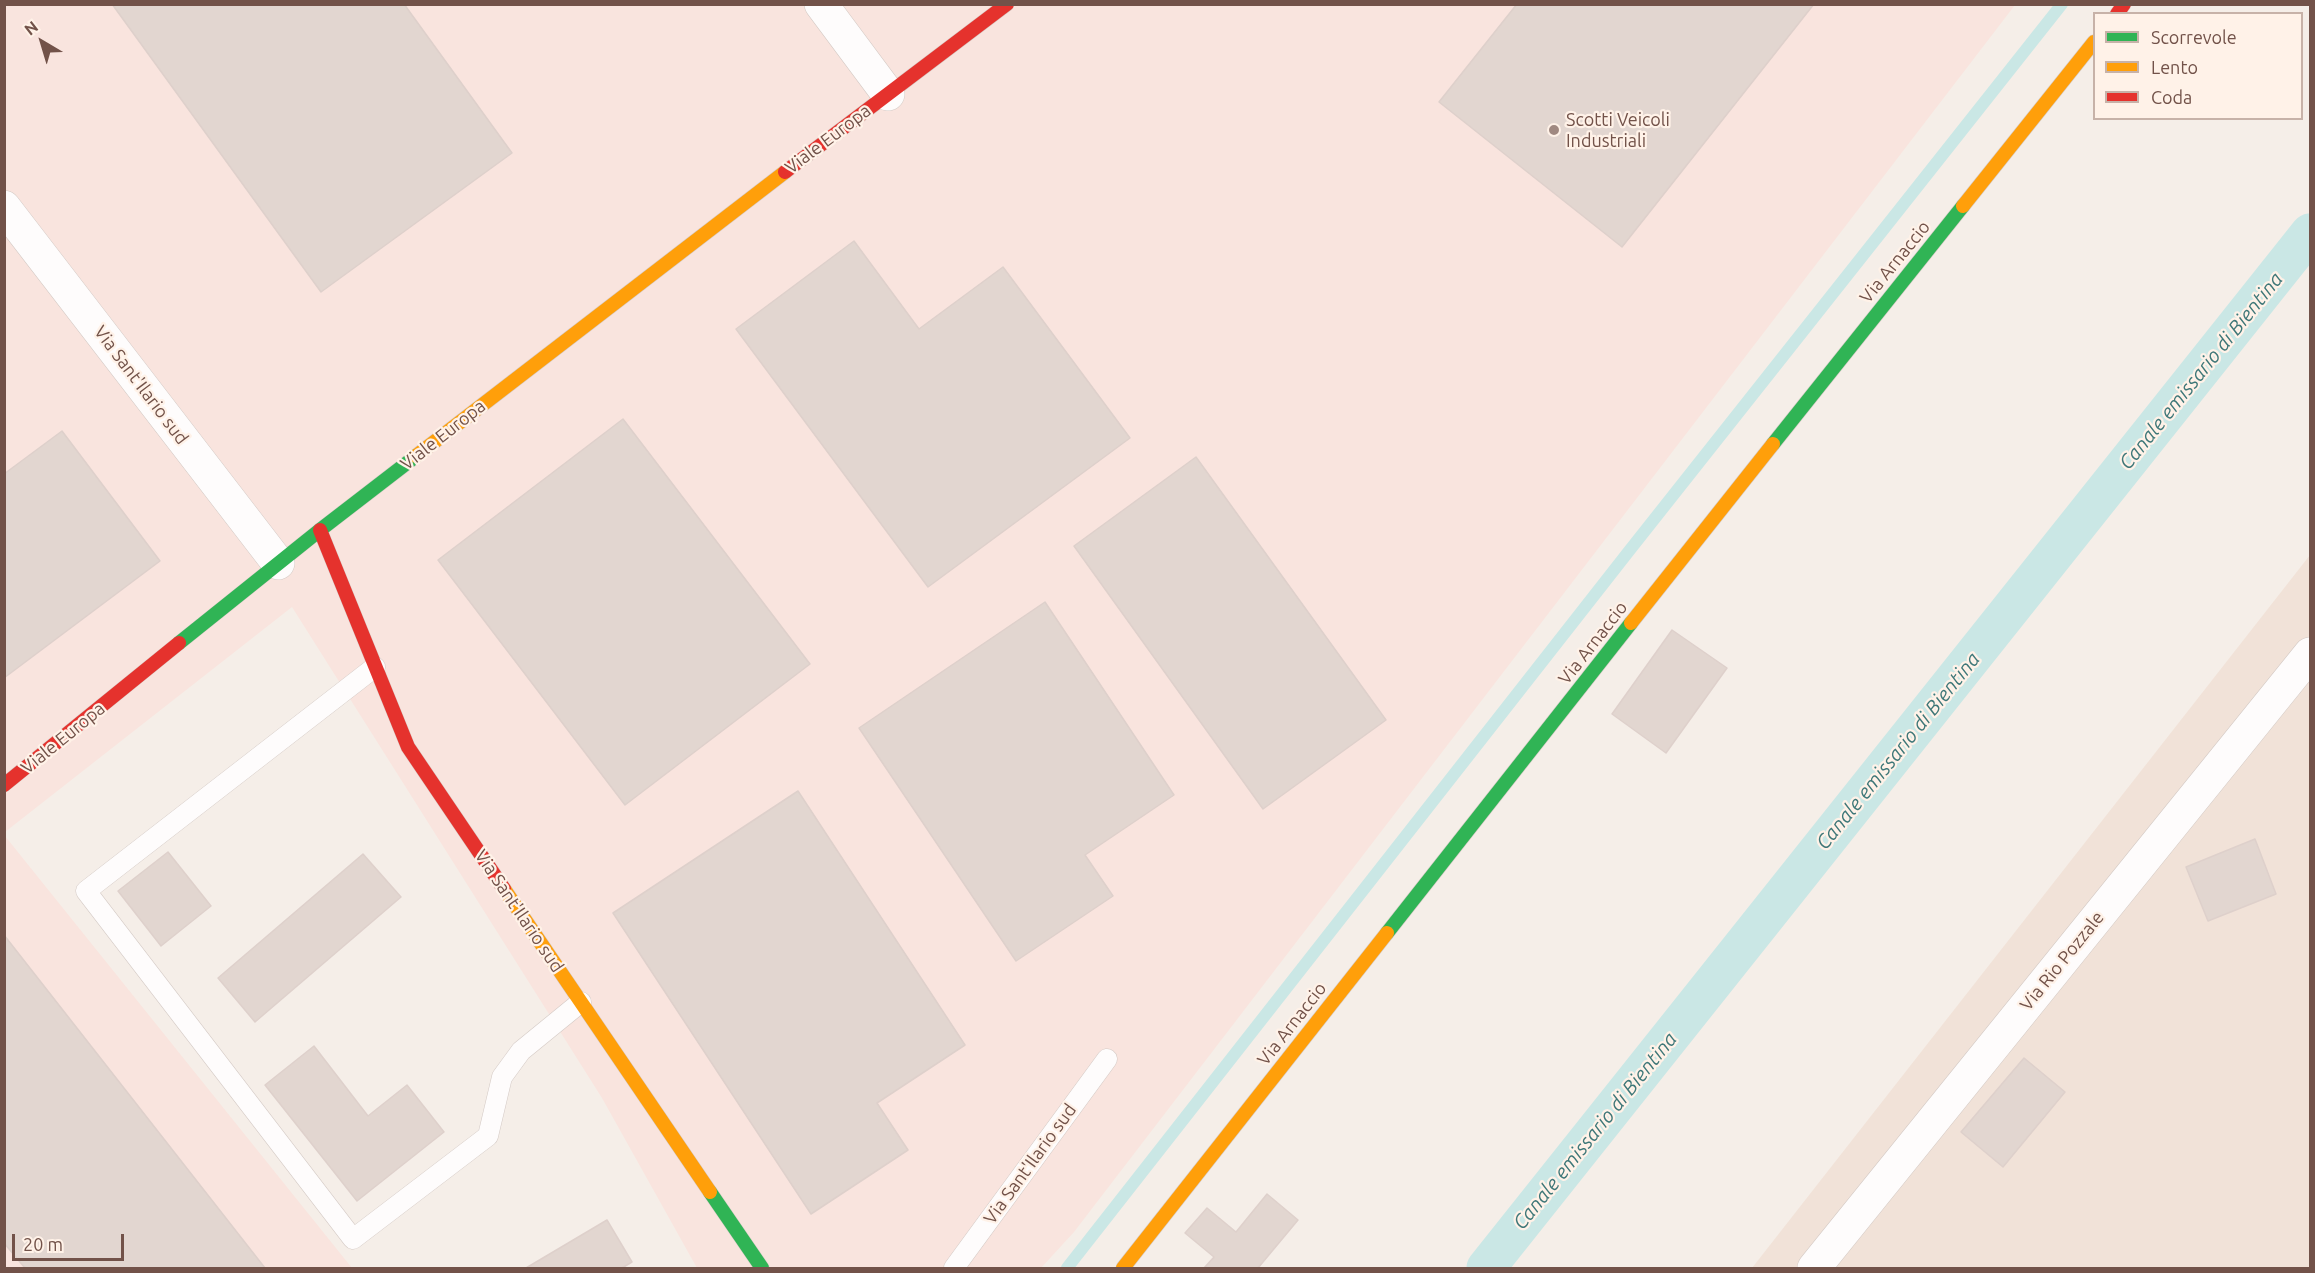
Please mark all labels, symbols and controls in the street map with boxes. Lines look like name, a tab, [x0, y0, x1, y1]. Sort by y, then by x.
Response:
north arrow	[12, 12, 72, 72]
legend	[2093, 12, 2303, 120]
text: N	[21, 17, 41, 39]
text: Scorrevole	[2151, 27, 2237, 47]
text: Lento	[2151, 57, 2198, 77]
text: Coda	[2151, 87, 2192, 107]
street label: Viale Europa	[781, 100, 875, 178]
place label: Scotti Veicoli Industriali	[1566, 109, 1670, 152]
marker: Scotti Veicoli Industriali	[1547, 123, 1561, 137]
street label: Via Arnaccio	[1855, 217, 1935, 307]
water label: Canale emissario di Bientina	[2114, 268, 2288, 474]
street label: Via Sant'Ilario sud	[89, 321, 193, 449]
street label: Viale Europa	[396, 395, 490, 475]
street label: Via Arnaccio	[1554, 597, 1632, 689]
water label: Canale emissario di Bientina	[1811, 648, 1985, 854]
street label: Viale Europa	[17, 698, 109, 778]
street label: Via Sant'Ilario sud	[470, 846, 568, 976]
street label: Via Rio Pozzale	[2015, 907, 2109, 1015]
street label: Via Arnaccio	[1253, 978, 1331, 1070]
water label: Canale emissario di Bientina	[1508, 1028, 1682, 1234]
street label: Via Sant'Ilario sud	[979, 1100, 1081, 1228]
scale bar	[15, 1222, 128, 1260]
text: 20 m	[23, 1234, 63, 1254]

